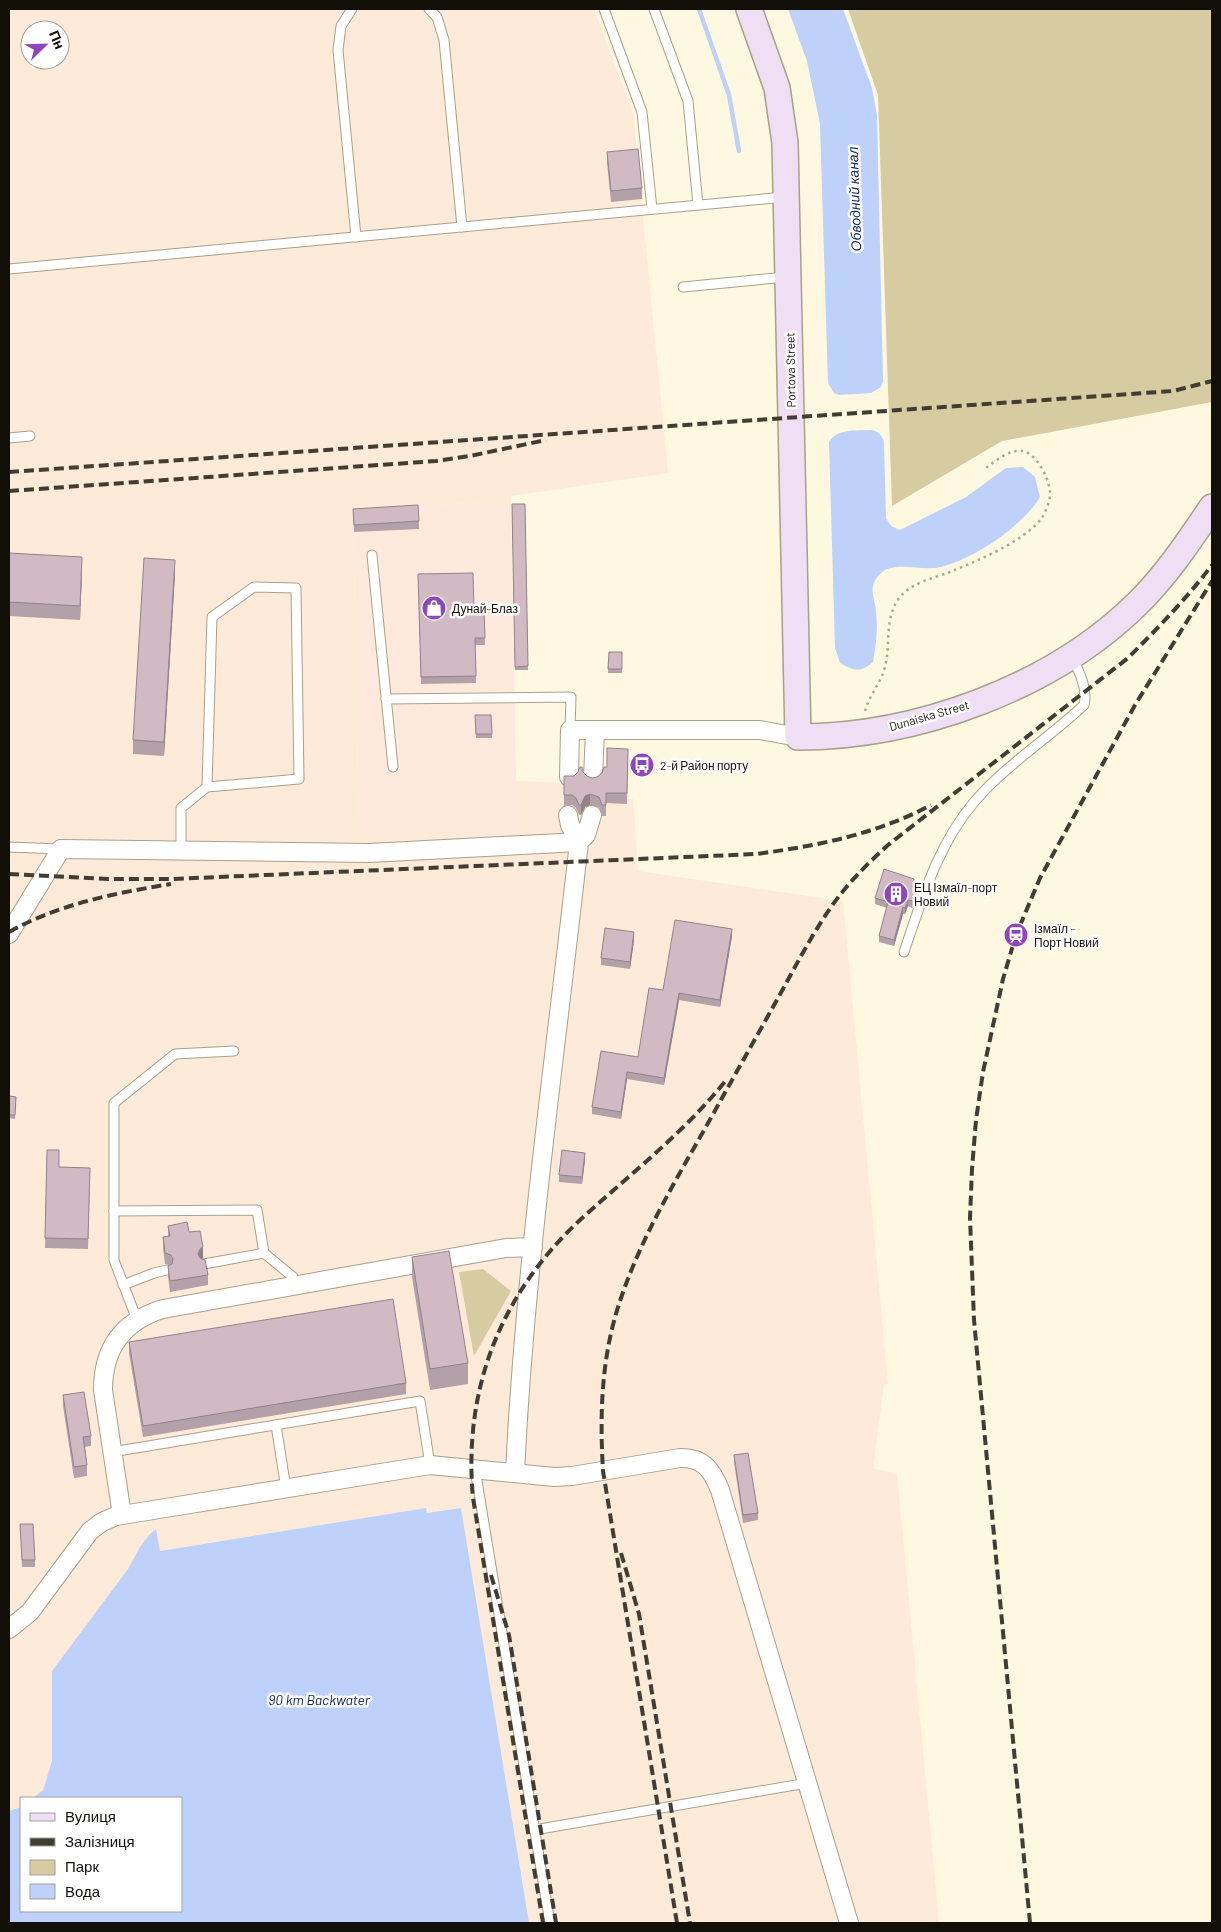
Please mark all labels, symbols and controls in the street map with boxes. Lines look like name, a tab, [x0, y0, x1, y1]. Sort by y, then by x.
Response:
north arrow	[20, 20, 70, 70]
text: Пн	[46, 28, 69, 52]
water label: Обводний канал	[844, 146, 864, 252]
street label: Portova Street	[782, 332, 798, 408]
shop icon: Дунай-Блаз	[421, 595, 447, 621]
place label: Дунай-Блаз	[452, 601, 518, 616]
street label: Dunaiska Street	[888, 697, 970, 733]
bus stop icon: 2-й Район порту	[629, 752, 655, 778]
place label: 2-й Район порту	[660, 758, 748, 773]
place label: ЕЦ Ізмаїл-порт Новий	[914, 880, 998, 908]
building icon: ЕЦ Ізмаїл-порт Новий	[883, 881, 909, 907]
place label: Ізмаїл – Порт Новий	[1034, 921, 1099, 950]
station icon: Ізмаїл – Порт Новий	[1003, 922, 1029, 948]
water label: 90 km Backwater	[268, 1691, 371, 1708]
legend	[20, 1797, 182, 1912]
text: Вулиця	[65, 1807, 116, 1825]
text: Залізниця	[65, 1832, 135, 1850]
text: Парк	[65, 1857, 99, 1875]
text: Вода	[65, 1882, 101, 1900]

